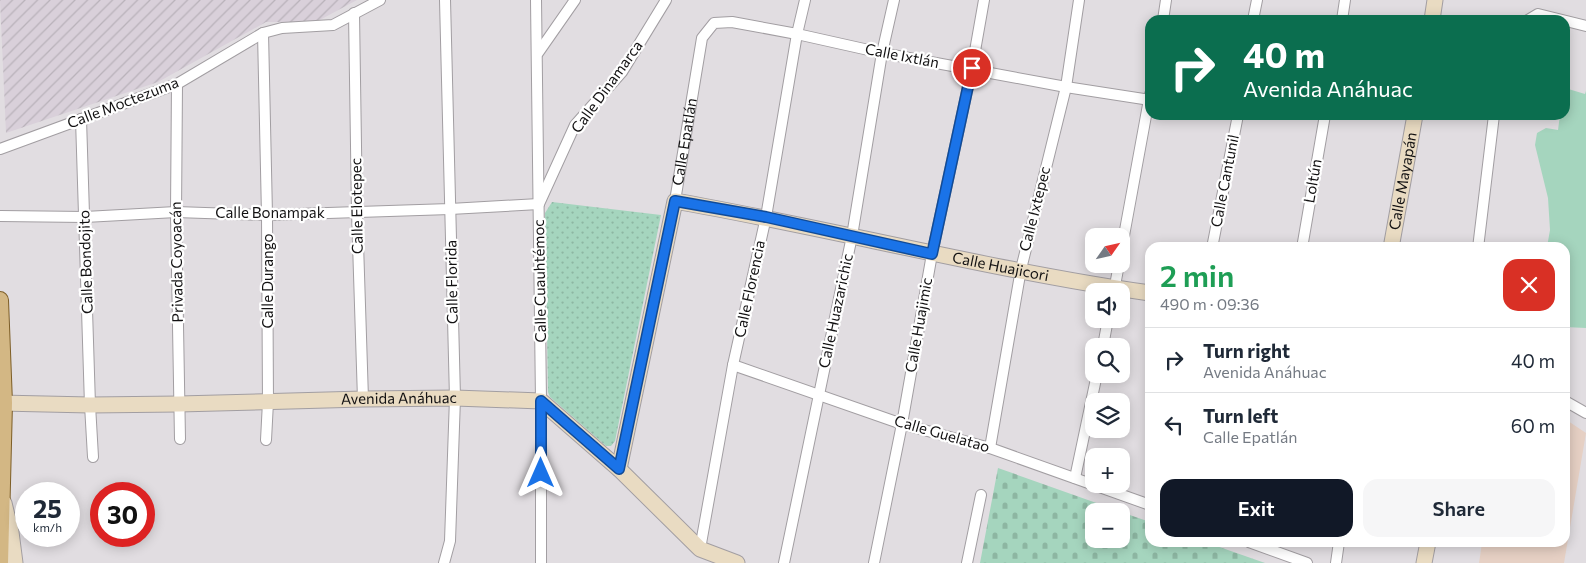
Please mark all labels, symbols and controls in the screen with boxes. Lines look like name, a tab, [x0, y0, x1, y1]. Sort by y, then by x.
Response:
text: 40 m	[1243, 32, 1325, 75]
icon: right	[1160, 35, 1225, 100]
street label: Calle Dinamarca	[567, 37, 646, 136]
street label: Calle Ixtlán	[864, 39, 941, 71]
pin	[951, 47, 993, 89]
icon: arrive	[958, 54, 986, 82]
street label: Calle Moctezuma	[64, 73, 181, 132]
text: Avenida Anáhuac	[1243, 75, 1413, 102]
street label: Calle Epatlán	[668, 96, 700, 187]
street label: Calle Mayapán	[1384, 130, 1420, 231]
street label: Calle Cantunil	[1206, 133, 1242, 229]
street label: Loltún	[1299, 157, 1325, 204]
street label: Calle Elotepec	[346, 158, 366, 254]
street label: Calle Ixtepec	[1015, 164, 1053, 253]
street label: Privada Coyoacán	[166, 201, 186, 323]
street label: Calle Bonampak	[215, 203, 325, 221]
street label: Calle Bondojito	[74, 210, 96, 314]
street label: Calle Cuauhtémoc	[529, 219, 549, 343]
north arrow	[1085, 228, 1130, 272]
map controls	[1085, 228, 1130, 548]
street label: Calle Durango	[258, 233, 276, 329]
street label: Calle Florencia	[730, 238, 768, 339]
street label: Calle Florida	[441, 240, 461, 324]
street label: Calle Huajicori	[951, 248, 1051, 284]
street label: Calle Huazarichic	[814, 252, 856, 370]
text: 2 min	[1160, 256, 1234, 293]
button: close	[1503, 259, 1555, 311]
street label: Calle Huajimic	[901, 276, 935, 374]
button: sound	[1085, 283, 1130, 328]
text: 490 m · 09:36	[1160, 294, 1259, 313]
button: search	[1085, 338, 1130, 383]
text: Turn right	[1203, 339, 1290, 362]
icon: right	[1160, 346, 1188, 374]
text: 40 m	[1511, 349, 1555, 372]
text: Avenida Anáhuac	[1203, 362, 1327, 381]
street label: Avenida Anáhuac	[341, 388, 457, 408]
button: layers	[1085, 393, 1130, 438]
text: Turn left	[1203, 404, 1278, 427]
street label: Calle Guelatao	[892, 411, 992, 455]
icon: left	[1160, 411, 1188, 439]
text: 60 m	[1511, 414, 1555, 437]
text: Calle Epatlán	[1203, 427, 1297, 446]
position arrow	[514, 446, 566, 498]
button: +	[1085, 448, 1130, 493]
button: Exit	[1160, 479, 1353, 537]
button: Share	[1363, 479, 1555, 537]
speed limit sign: 30	[90, 482, 155, 547]
text: 25	[33, 493, 62, 523]
button: −	[1085, 503, 1130, 548]
text: km/h	[33, 520, 62, 534]

